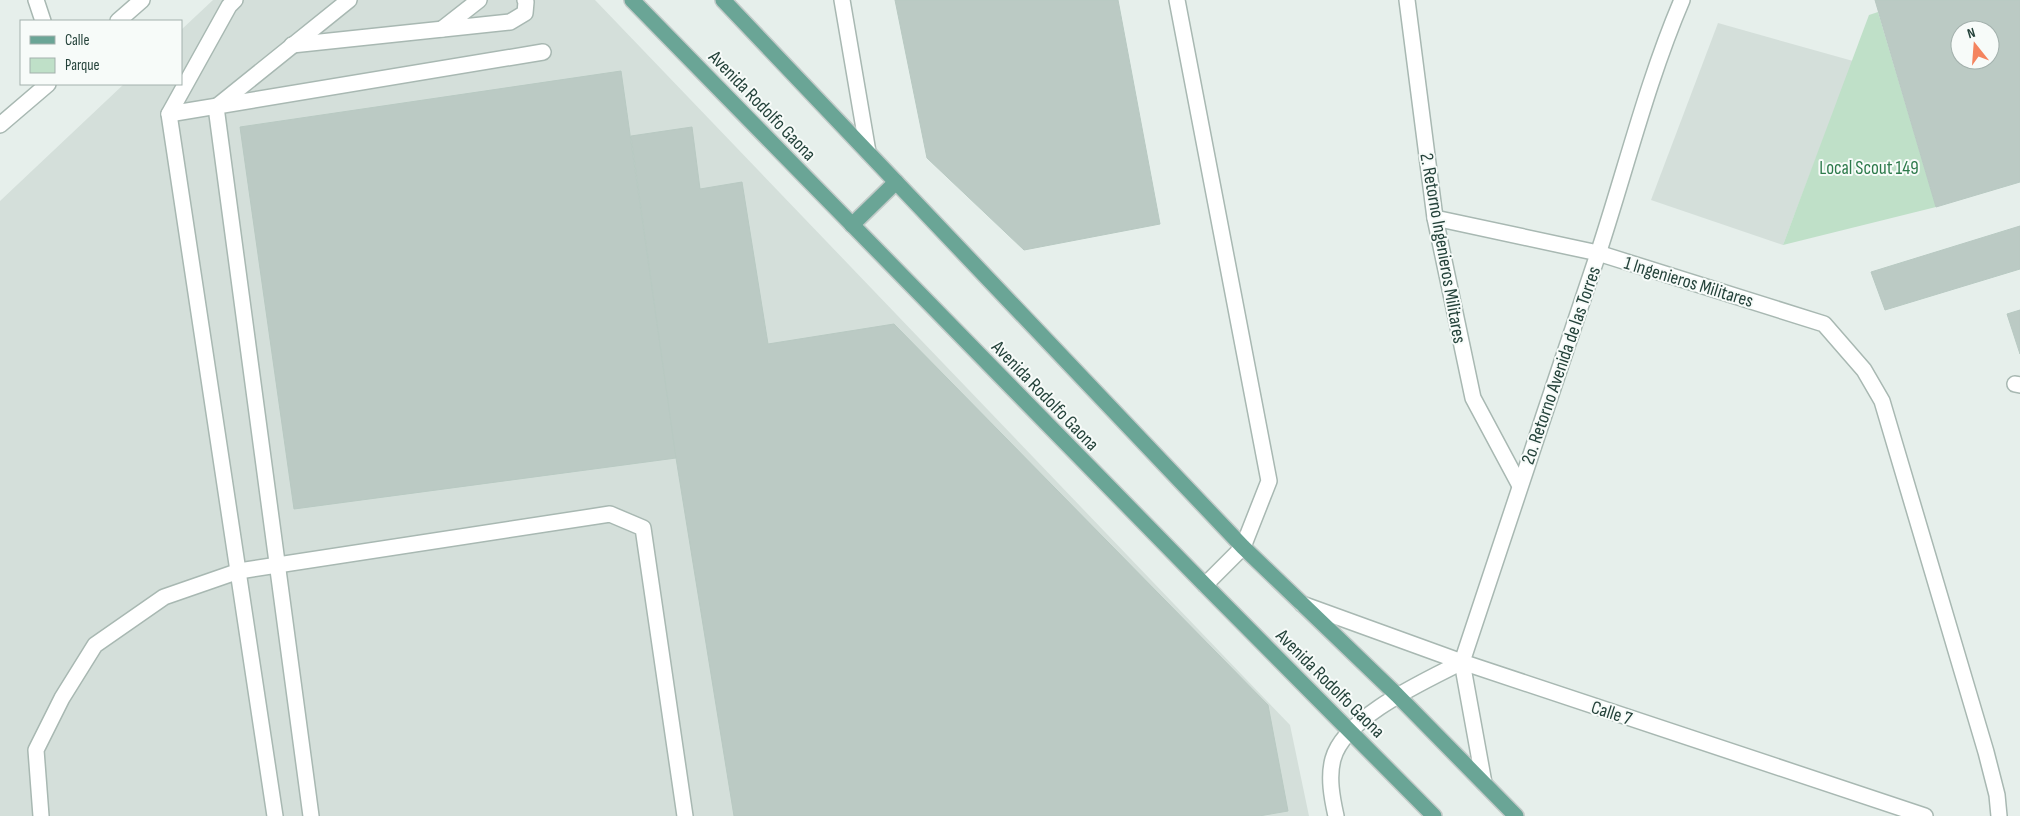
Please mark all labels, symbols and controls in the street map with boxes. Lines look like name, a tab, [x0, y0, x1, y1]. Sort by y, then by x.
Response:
legend	[20, 20, 182, 85]
north arrow	[1950, 20, 2000, 70]
text: N	[1965, 24, 1977, 42]
text: Calle	[65, 31, 89, 50]
street label: Avenida Rodolfo Gaona	[703, 45, 820, 166]
text: Parque	[65, 56, 100, 75]
street label: 2. Retorno Ingenieros Militares	[1414, 151, 1471, 345]
park label: Local Scout 149	[1819, 157, 1919, 180]
street label: 1 Ingenieros Militares	[1621, 252, 1756, 313]
street label: 2o. Retorno Avenida de las Torres	[1517, 263, 1606, 467]
street label: Avenida Rodolfo Gaona	[986, 335, 1103, 456]
street label: Avenida Rodolfo Gaona	[1270, 624, 1389, 743]
street label: Calle 7	[1588, 696, 1635, 731]

